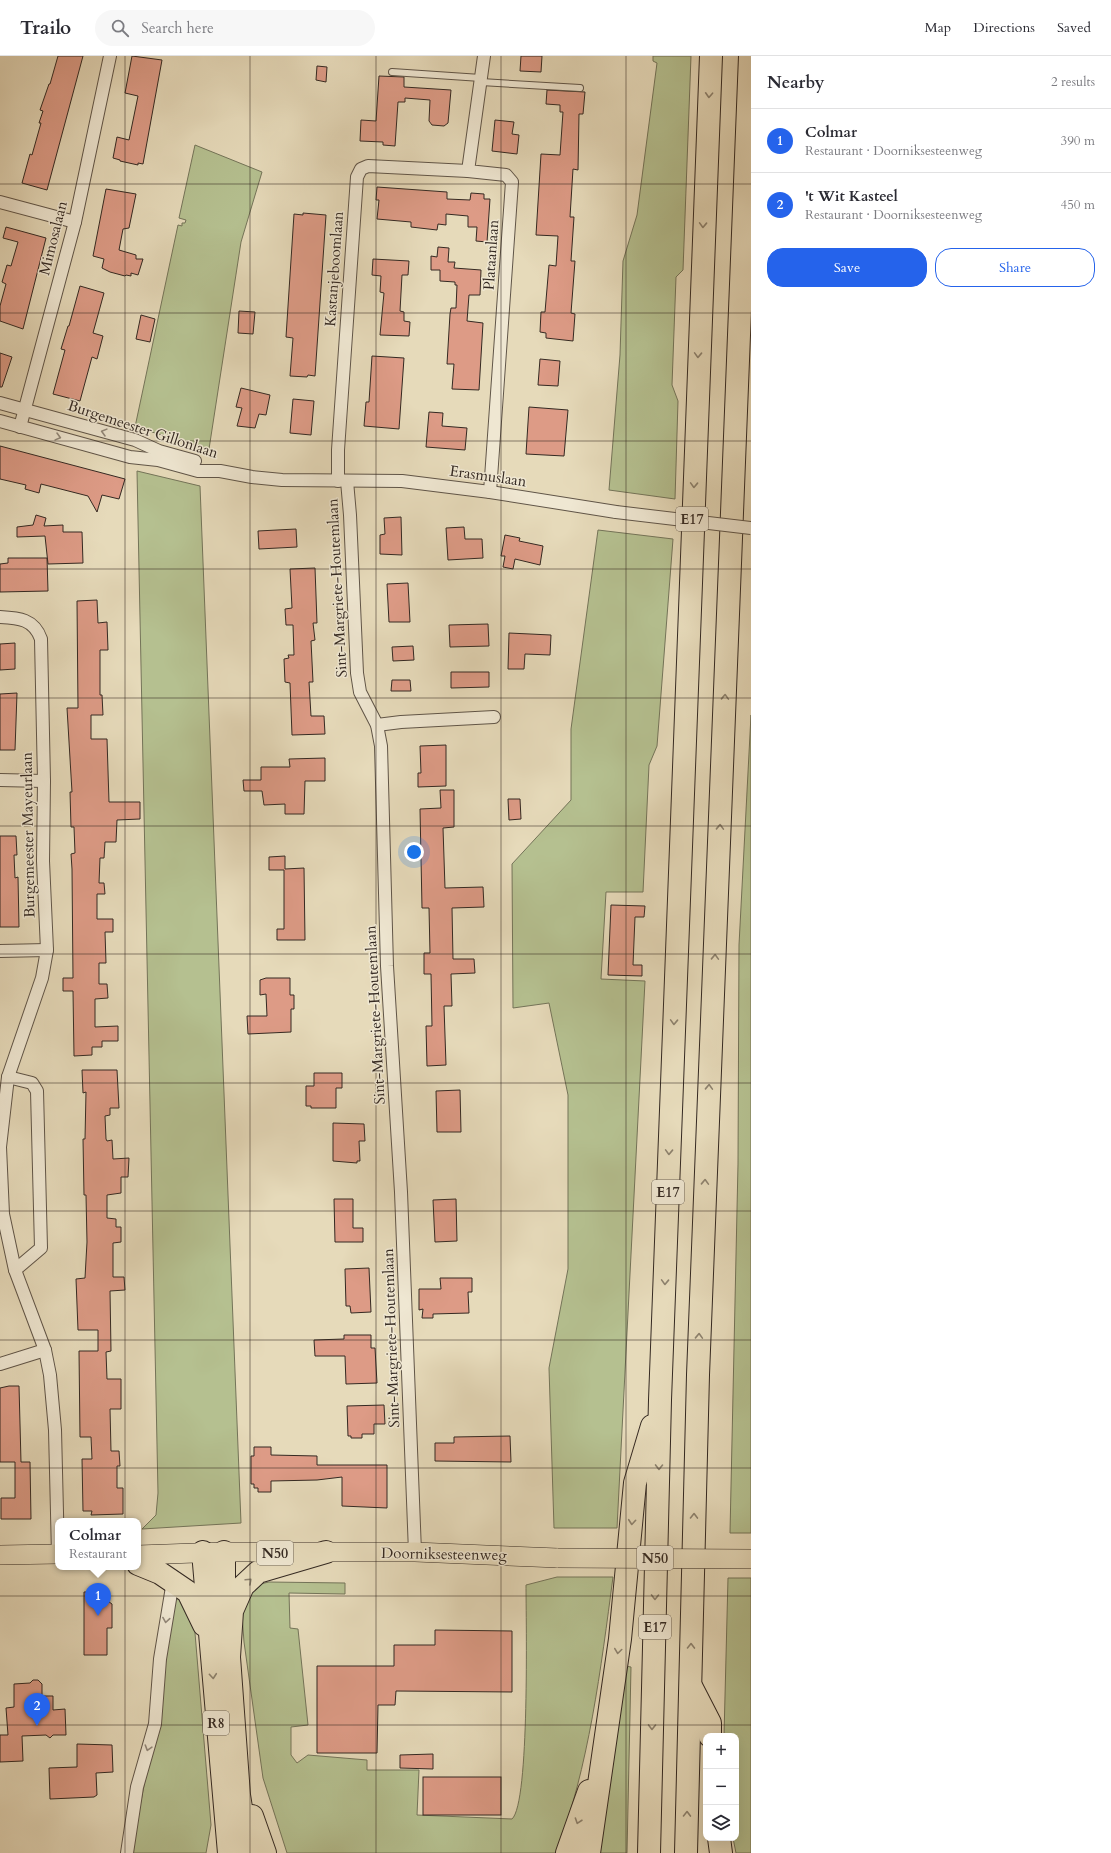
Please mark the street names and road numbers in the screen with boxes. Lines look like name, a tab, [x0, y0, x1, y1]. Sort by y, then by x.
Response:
street label: Mimosalaan	[34, 198, 72, 277]
street label: Kastanjeboomlaan	[320, 210, 348, 327]
street label: Plataanlaan	[479, 219, 503, 291]
street label: Burgemeester Gillonlaan	[65, 395, 221, 463]
street label: Erasmuslaan	[448, 461, 528, 491]
street label: Sint-Margriete-Houtemlaan	[322, 497, 352, 678]
road number: E17	[676, 507, 708, 531]
street label: Burgemeester Mayeurlaan	[17, 751, 39, 918]
street label: Sint-Margriete-Houtemlaan	[360, 924, 390, 1105]
road number: E17	[652, 1180, 684, 1204]
street label: Sint-Margriete-Houtemlaan	[378, 1248, 404, 1428]
road number: N50	[257, 1541, 293, 1565]
street label: Doorniksesteenweg	[381, 1543, 508, 1565]
road number: N50	[637, 1546, 673, 1570]
road number: E17	[639, 1615, 671, 1639]
road number: R8	[203, 1711, 229, 1735]

